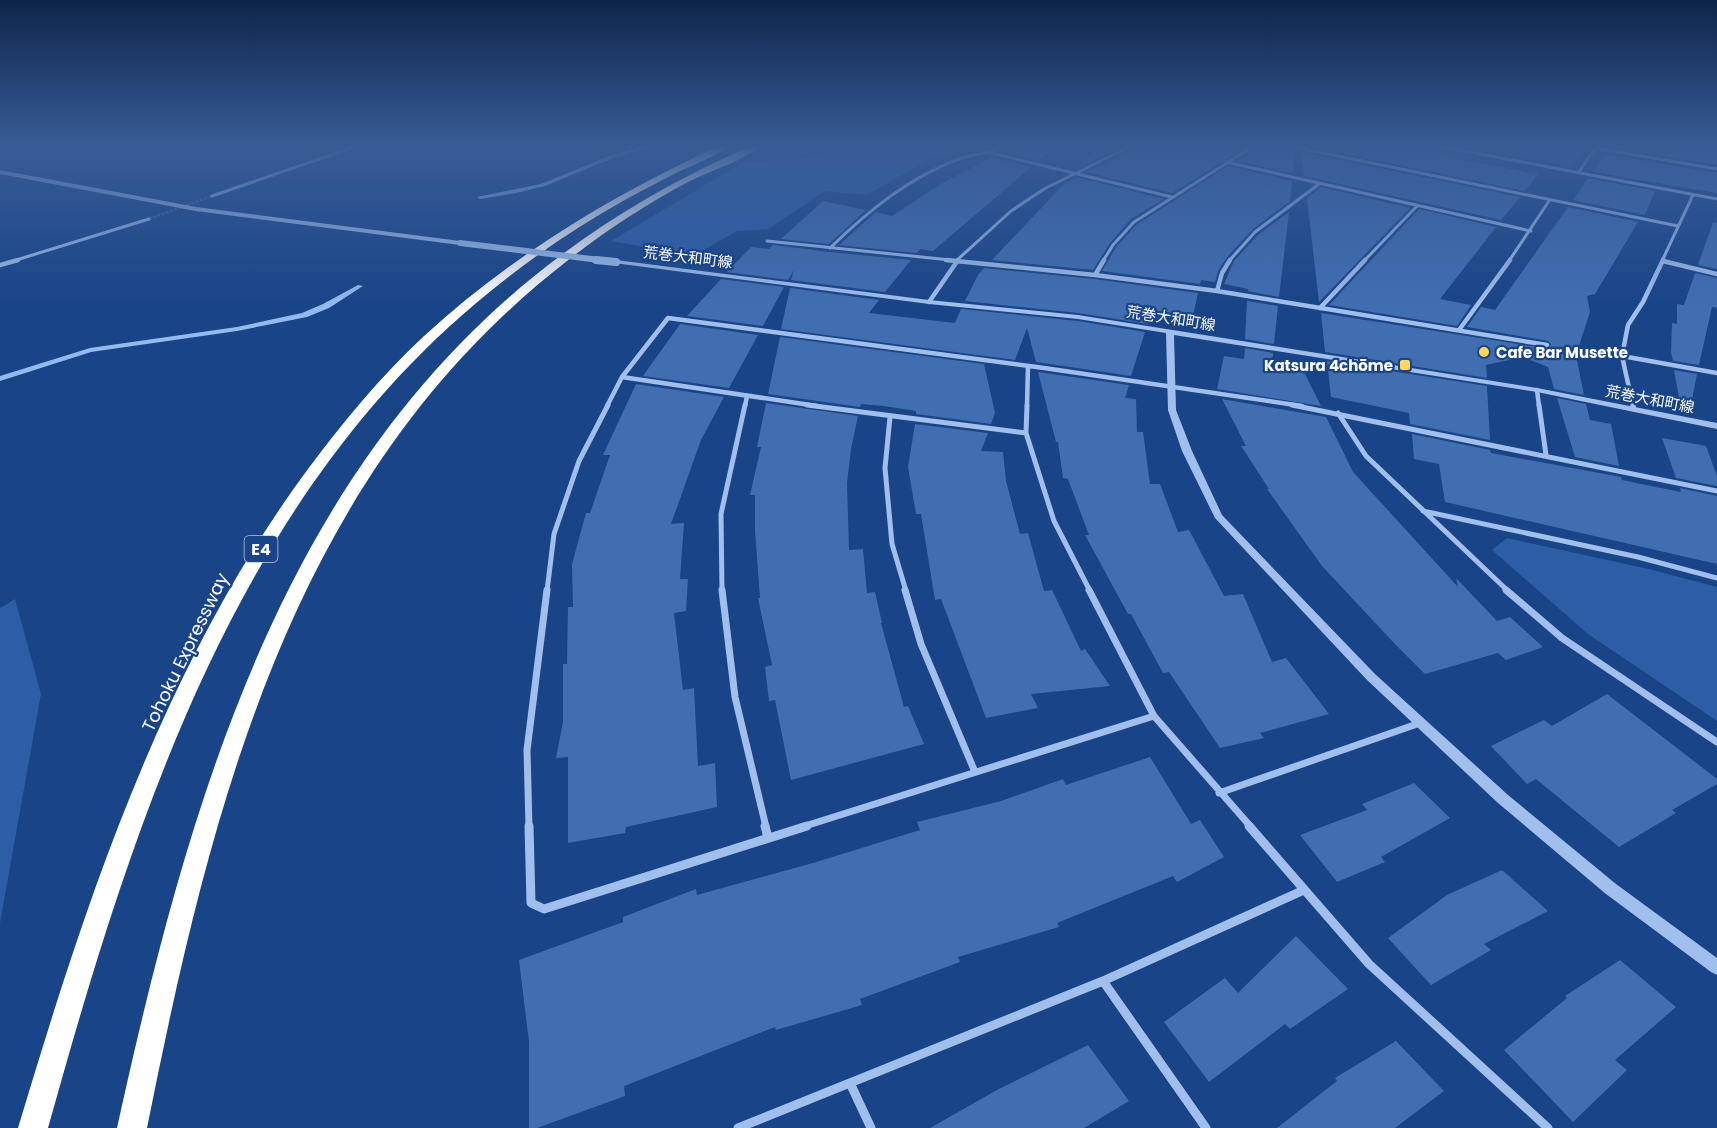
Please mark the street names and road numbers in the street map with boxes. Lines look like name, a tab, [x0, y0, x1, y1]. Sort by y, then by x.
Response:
street label: 荒巻大和町線	[642, 241, 734, 273]
street label: 荒巻大和町線	[1125, 301, 1217, 335]
street label: 荒巻大和町線	[1604, 380, 1696, 418]
road number: E4	[244, 536, 278, 562]
street label: Tohoku Expressway	[136, 568, 234, 736]

